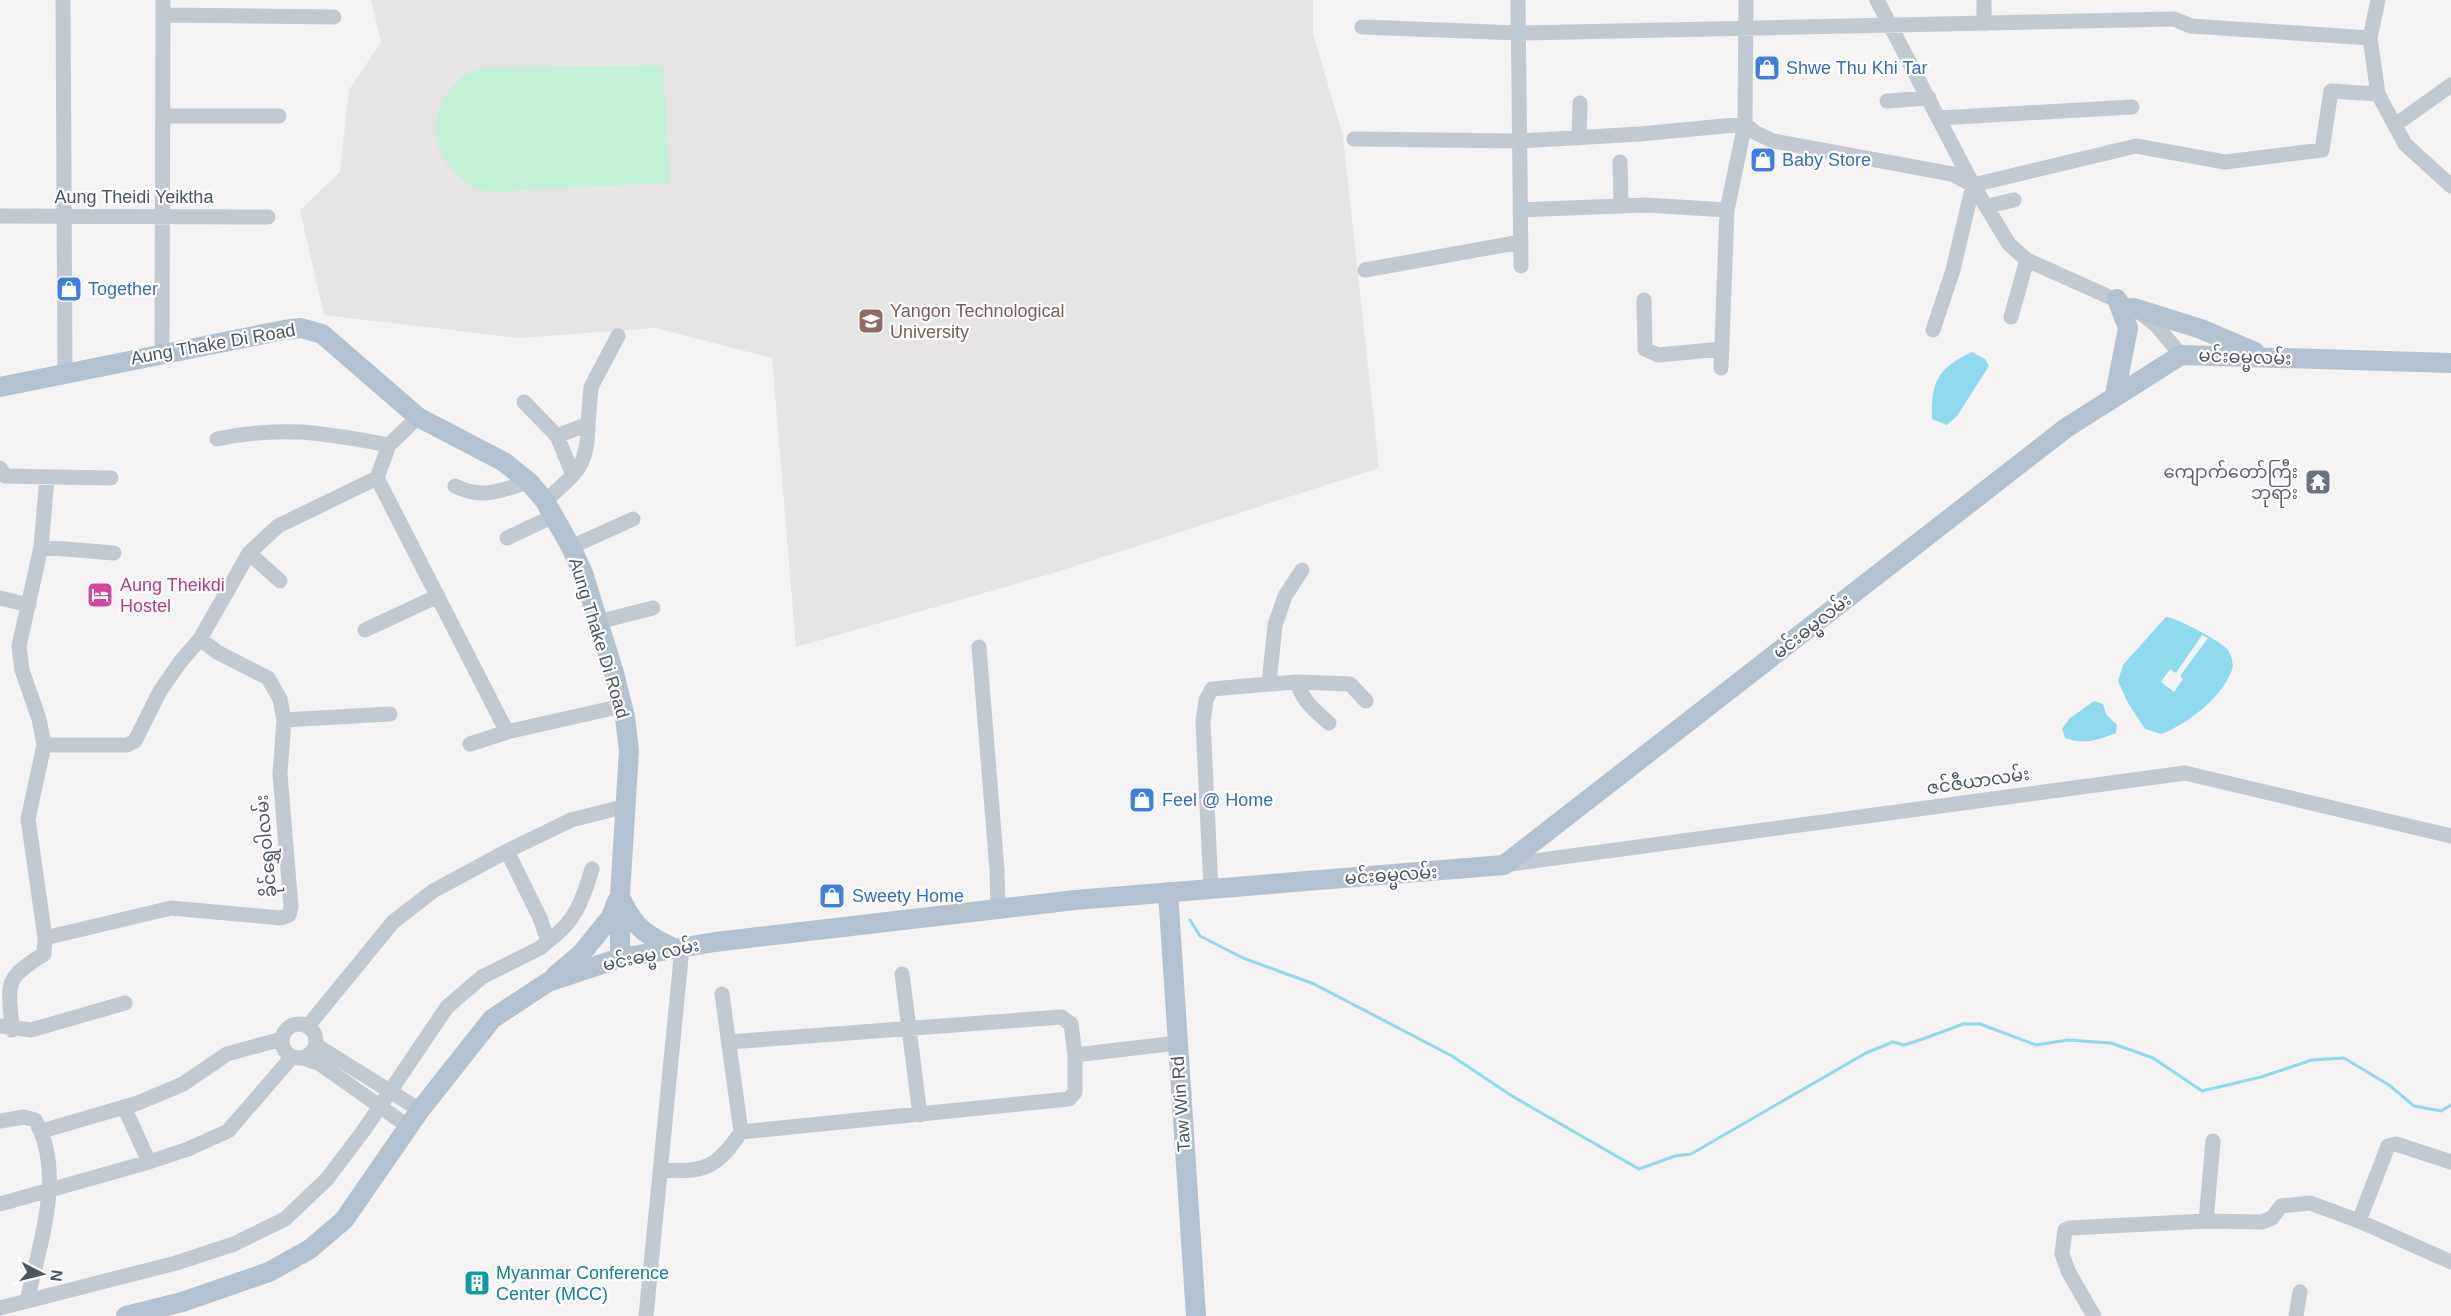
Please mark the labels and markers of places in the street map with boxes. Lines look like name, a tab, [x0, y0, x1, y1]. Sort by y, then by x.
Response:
shop icon: Shwe Thu Khi Tar	[1752, 53, 1782, 83]
place label: Shwe Thu Khi Tar	[1786, 58, 1927, 78]
shop icon: Baby Store	[1748, 145, 1778, 175]
place label: Baby Store	[1782, 150, 1871, 170]
shop icon: Together	[54, 274, 84, 304]
place label: Together	[88, 279, 158, 299]
place label: Yangon Technological University	[890, 301, 1064, 342]
school or university icon: Yangon Technological University	[856, 306, 886, 336]
place label: ကျောက်တော်ကြီး ဘုရား	[2163, 458, 2298, 508]
temple icon: ကျောက်တော်ကြီး ဘုရား	[2303, 467, 2333, 497]
place label: Aung Theikdi Hostel	[120, 575, 225, 616]
hotel icon: Aung Theikdi Hostel	[85, 580, 115, 610]
shop icon: Feel @ Home	[1127, 785, 1157, 815]
place label: Feel @ Home	[1162, 790, 1273, 810]
shop icon: Sweety Home	[817, 881, 847, 911]
place label: Sweety Home	[852, 886, 964, 906]
place label: Myanmar Conference Center (MCC)	[496, 1263, 669, 1304]
building icon: Myanmar Conference Center (MCC)	[462, 1268, 492, 1298]

